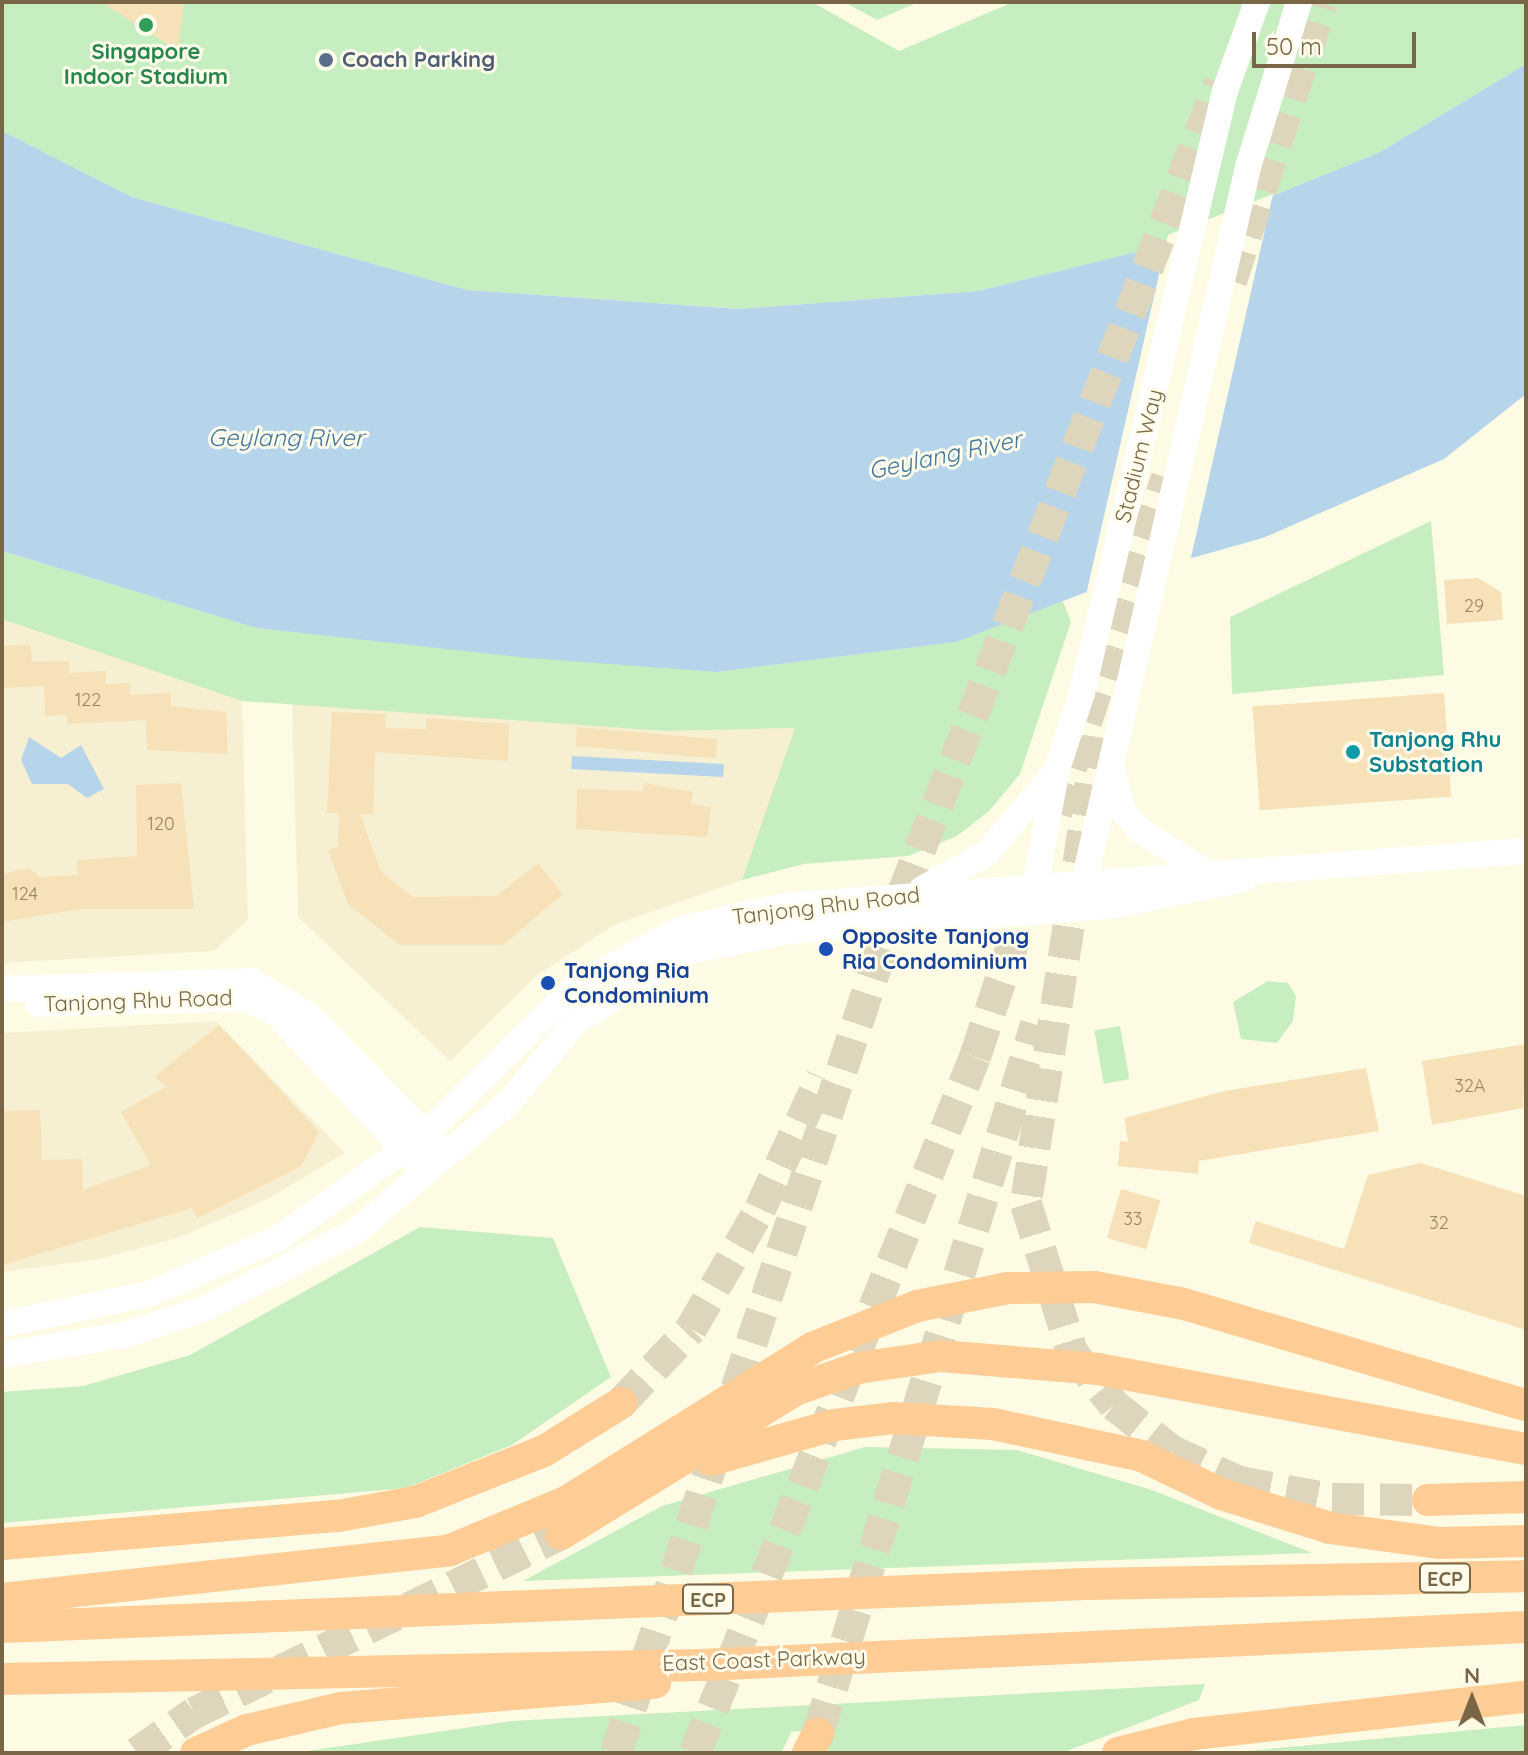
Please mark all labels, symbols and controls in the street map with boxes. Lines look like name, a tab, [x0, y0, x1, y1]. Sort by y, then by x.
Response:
marker: Singapore Indoor Stadium	[137, 16, 155, 34]
scale bar	[1256, 16, 1420, 66]
text: 50 m	[1266, 31, 1322, 61]
place label: Singapore Indoor Stadium	[64, 38, 228, 90]
place label: Coach Parking	[342, 47, 495, 73]
marker: Coach Parking	[317, 51, 335, 69]
street label: Stadium Way	[1110, 387, 1168, 525]
water label: Geylang River	[208, 424, 364, 452]
water label: Geylang River	[866, 425, 1024, 485]
house number: 29	[1464, 595, 1484, 617]
house number: 122	[75, 689, 101, 711]
place label: Tanjong Rhu Substation	[1369, 726, 1502, 778]
marker: Tanjong Rhu Substation	[1344, 743, 1362, 761]
house number: 120	[147, 813, 175, 835]
street label: Tanjong Rhu Road	[731, 881, 921, 931]
house number: 124	[12, 883, 38, 905]
place label: Opposite Tanjong Ria Condominium	[842, 923, 1029, 974]
marker: Opposite Tanjong Ria Condominium	[817, 940, 835, 958]
place label: Tanjong Ria Condominium	[564, 957, 709, 1008]
marker: Tanjong Ria Condominium	[539, 974, 557, 992]
street label: Tanjong Rhu Road	[43, 985, 233, 1017]
house number: 32A	[1454, 1075, 1486, 1097]
house number: 33	[1124, 1208, 1142, 1230]
house number: 32	[1429, 1212, 1449, 1234]
road number: ECP	[1417, 1562, 1473, 1594]
road number: ECP	[680, 1583, 736, 1615]
street label: East Coast Parkway	[662, 1643, 866, 1677]
north arrow	[1432, 1659, 1512, 1739]
text: N	[1464, 1661, 1480, 1689]

